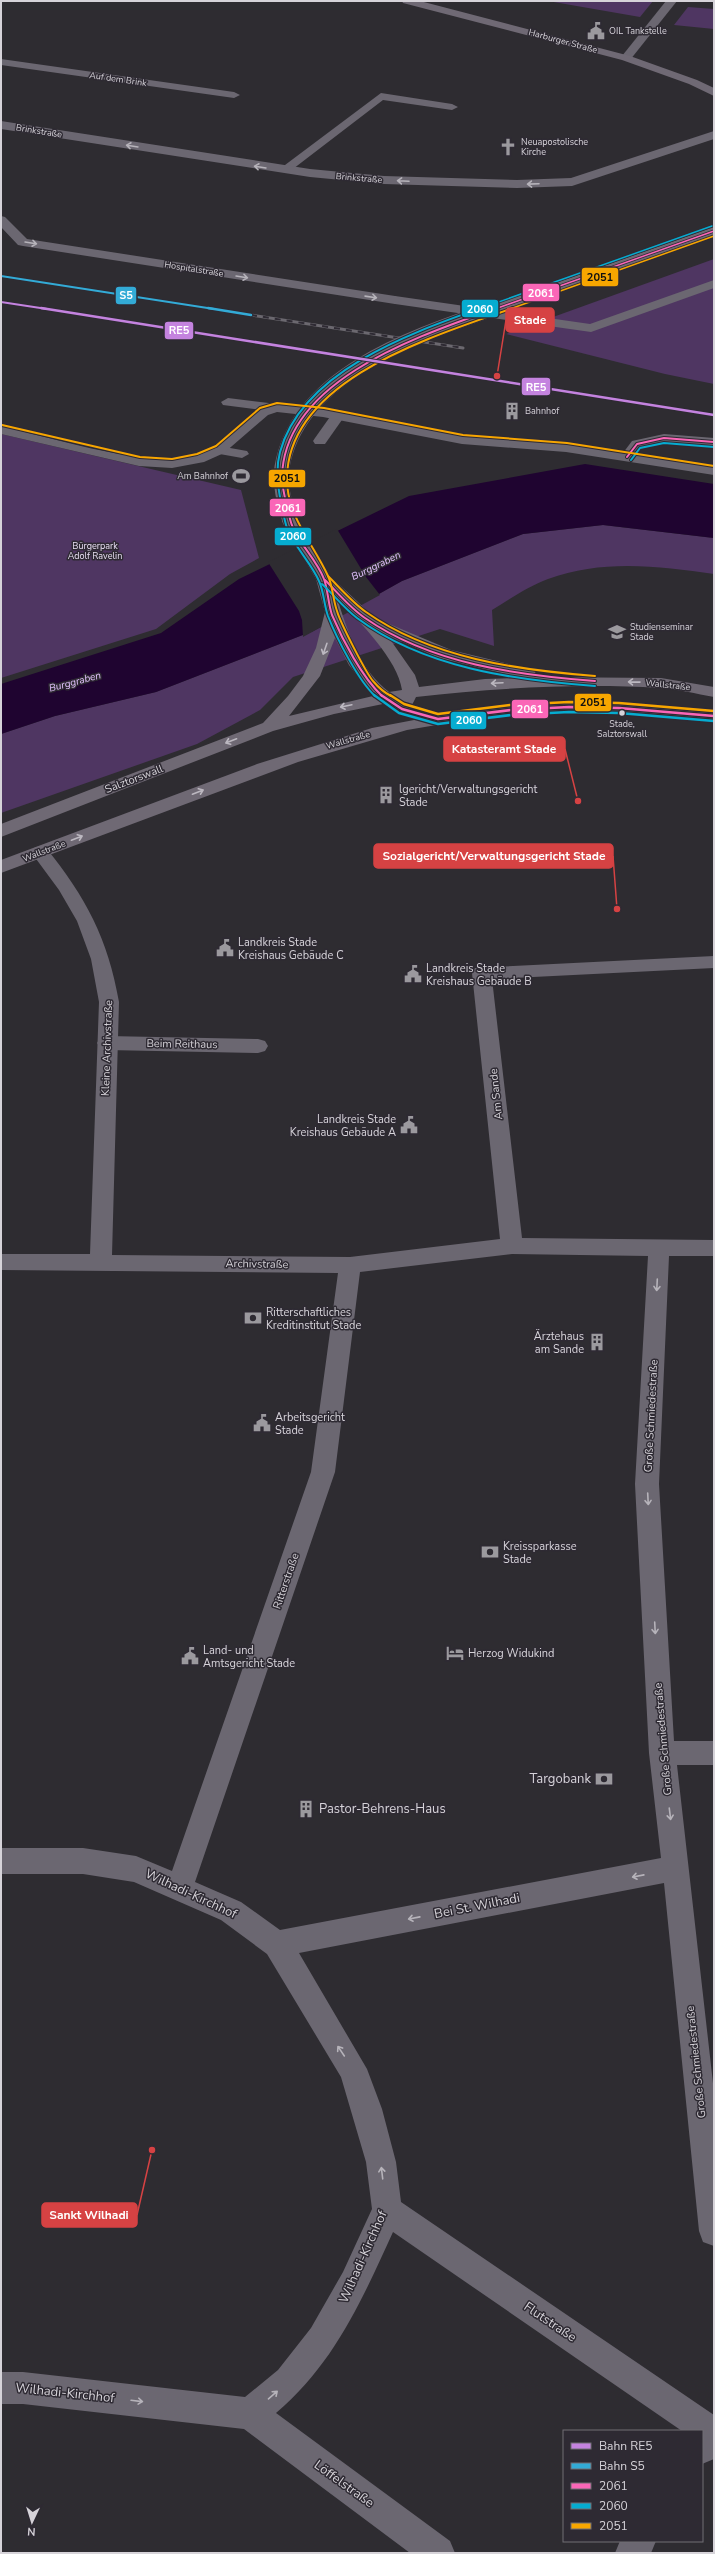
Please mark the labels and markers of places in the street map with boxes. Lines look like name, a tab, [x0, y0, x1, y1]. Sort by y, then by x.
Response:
public building icon: OIL Tankstelle	[586, 21, 606, 41]
place label: OIL Tankstelle	[609, 25, 667, 37]
place label: Neuapostolische Kirche	[521, 136, 588, 158]
church icon: Neuapostolische Kirche	[498, 137, 518, 157]
callout: Stade	[506, 308, 554, 332]
building icon: Bahnhof	[502, 401, 522, 421]
place label: Bahnhof	[525, 405, 560, 417]
sports icon: Am Bahnhof	[231, 466, 251, 486]
place label: Am Bahnhof	[177, 470, 229, 482]
place label: Studienseminar Stade	[630, 621, 694, 643]
school or university icon: Studienseminar Stade	[607, 622, 627, 642]
marker: Stade, Salztorswall	[617, 708, 627, 718]
place label: Stade, Salztorswall	[597, 718, 647, 740]
callout: Katasteramt Stade	[444, 737, 565, 761]
place label: lgericht/Verwaltungsgericht Stade	[399, 782, 538, 810]
building icon: lgericht/Verwaltungsgericht Stade	[376, 785, 396, 805]
callout: Sozialgericht/Verwaltungsgericht Stade	[374, 844, 613, 868]
place label: Landkreis Stade Kreishaus Gebäude C	[238, 935, 344, 963]
public building icon: Landkreis Stade Kreishaus Gebäude C	[215, 938, 235, 958]
place label: Landkreis Stade Kreishaus Gebäude B	[426, 961, 532, 989]
public building icon: Landkreis Stade Kreishaus Gebäude B	[403, 964, 423, 984]
place label: Landkreis Stade Kreishaus Gebäude A	[290, 1112, 396, 1140]
public building icon: Landkreis Stade Kreishaus Gebäude A	[399, 1115, 419, 1135]
place label: Ritterschaftliches Kreditinstitut Stade	[266, 1305, 361, 1333]
bank icon: Ritterschaftliches Kreditinstitut Stade	[243, 1308, 263, 1328]
place label: Ärztehaus am Sande	[534, 1329, 584, 1357]
building icon: Ärztehaus am Sande	[587, 1332, 607, 1352]
place label: Arbeitsgericht Stade	[275, 1410, 345, 1438]
public building icon: Arbeitsgericht Stade	[252, 1413, 272, 1433]
place label: Kreissparkasse Stade	[503, 1539, 577, 1567]
bank icon: Kreissparkasse Stade	[480, 1542, 500, 1562]
place label: Land- und Amtsgericht Stade	[203, 1643, 295, 1671]
hotel icon: Herzog Widukind	[445, 1643, 465, 1663]
public building icon: Land- und Amtsgericht Stade	[180, 1646, 200, 1666]
place label: Herzog Widukind	[468, 1646, 555, 1661]
bank icon: Targobank	[594, 1769, 614, 1789]
place label: Targobank	[530, 1770, 591, 1788]
building icon: Pastor-Behrens-Haus	[296, 1799, 316, 1819]
place label: Pastor-Behrens-Haus	[319, 1800, 446, 1818]
callout: Sankt Wilhadi	[42, 2203, 137, 2227]

